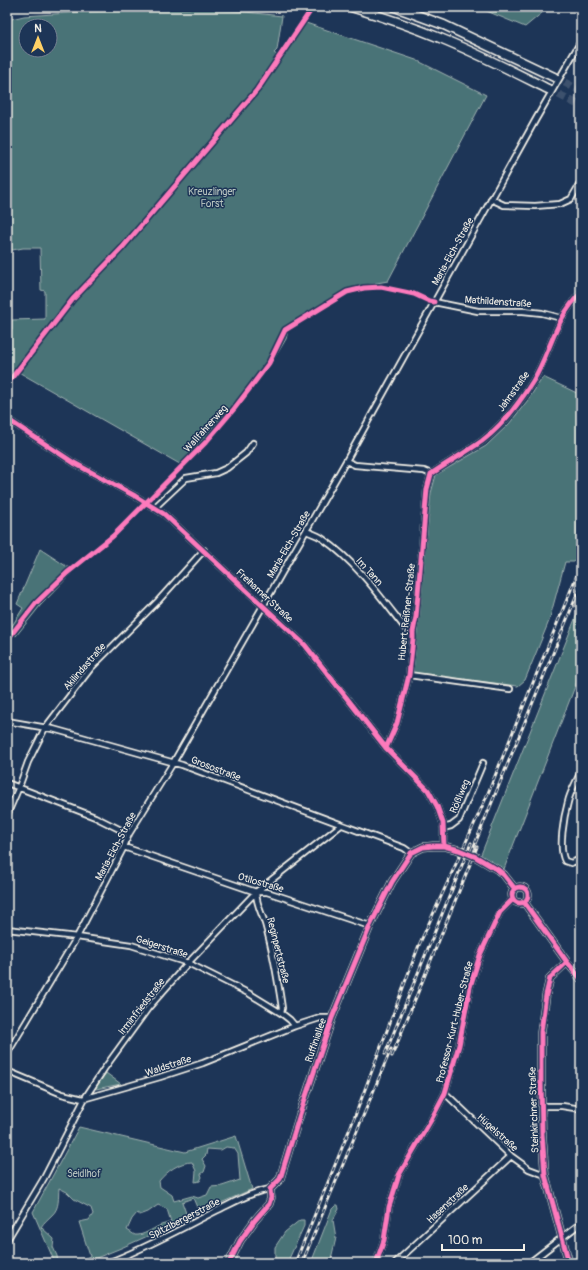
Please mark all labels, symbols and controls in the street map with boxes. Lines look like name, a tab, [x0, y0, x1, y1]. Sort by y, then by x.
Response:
north arrow	[18, 18, 58, 58]
text: N	[34, 22, 42, 35]
park label: Kreuzlinger Forst	[188, 186, 236, 210]
street label: Maria-Eich-Straße	[429, 215, 476, 287]
street label: Mathildenstraße	[464, 294, 532, 310]
street label: Jahnstraße	[495, 369, 532, 414]
street label: Wallfahrerweg	[181, 403, 230, 455]
street label: Maria-Eich-Straße	[265, 509, 313, 580]
street label: Im Tann	[353, 555, 385, 589]
street label: Hubert-Reißner-Straße	[396, 563, 418, 661]
street label: Freihamer Straße	[233, 566, 295, 625]
street label: Akilindastraße	[61, 640, 109, 693]
street label: Grosostraße	[189, 754, 242, 784]
street label: Rößlweg	[447, 778, 472, 815]
street label: Maria-Eich-Straße	[93, 810, 139, 883]
street label: Otilostraße	[236, 871, 285, 895]
street label: Reginpertstraße	[264, 916, 292, 984]
street label: Geigerstraße	[134, 933, 189, 961]
street label: Professor-Kurt-Huber-Straße	[434, 960, 476, 1084]
street label: Irminfriedstraße	[116, 976, 168, 1037]
street label: Ruffiniallee	[303, 1017, 329, 1064]
street label: Waldstraße	[144, 1053, 193, 1079]
street label: Steinkirchner Straße	[526, 1067, 542, 1153]
street label: Hügelstraße	[474, 1111, 520, 1154]
park label: Seidlhof	[67, 1168, 101, 1180]
street label: Hasenstraße	[424, 1181, 471, 1226]
street label: Spitzlbergerstraße	[147, 1196, 222, 1242]
scale bar	[442, 1226, 524, 1252]
text: 100 m	[448, 1233, 483, 1248]

